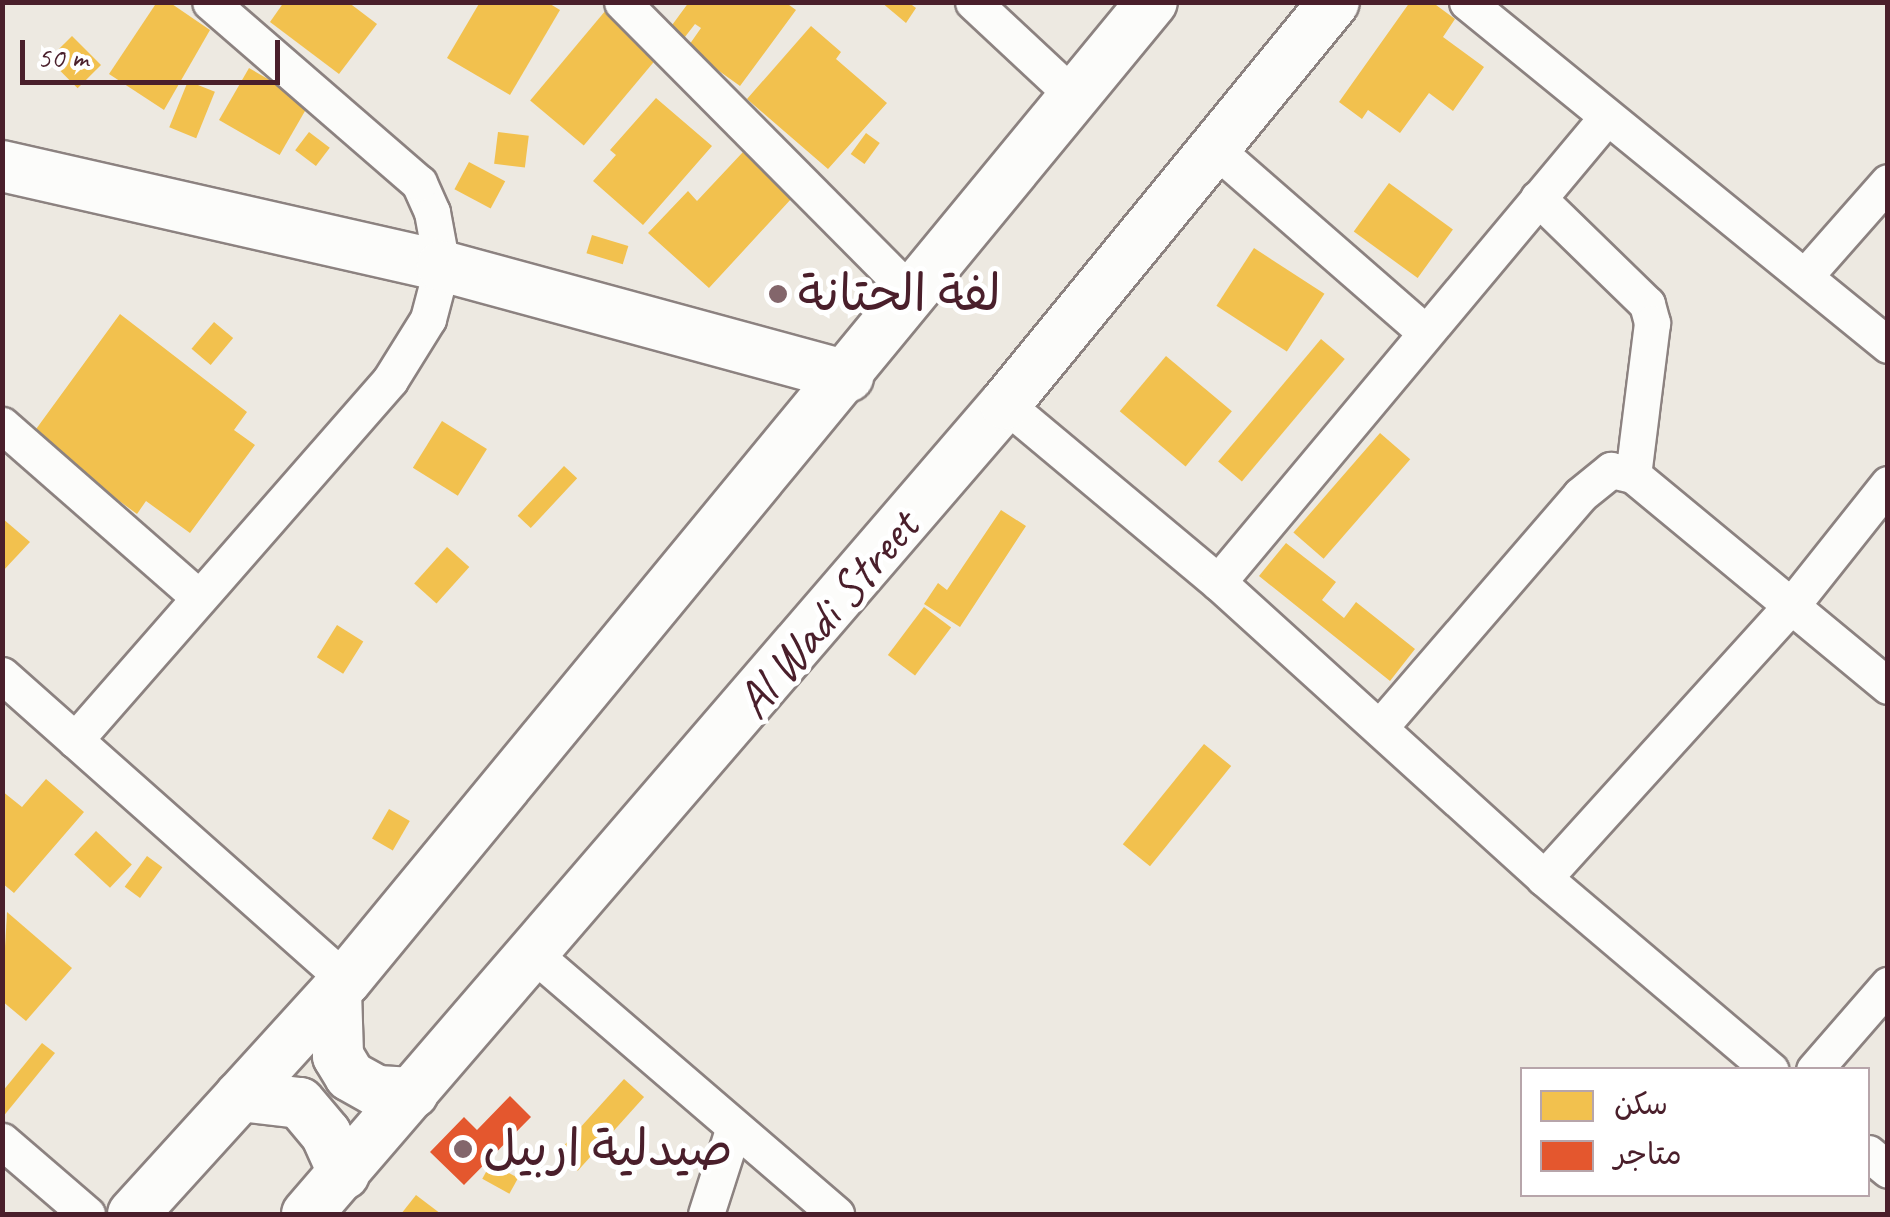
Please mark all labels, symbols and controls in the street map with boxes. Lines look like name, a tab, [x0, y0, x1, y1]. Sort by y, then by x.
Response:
scale bar	[25, 20, 285, 82]
text: 50 m	[37, 38, 88, 76]
place label: لفة الحتانة	[798, 264, 1001, 324]
marker: لفة الحتانة	[767, 283, 789, 305]
street label: Al Wadi Street	[723, 498, 931, 730]
legend	[1520, 1067, 1870, 1197]
text: سكن	[1614, 1085, 1668, 1123]
place label: صيدلية اربيل	[483, 1119, 733, 1179]
text: متاجر	[1614, 1135, 1682, 1173]
marker: صيدلية اربيل	[452, 1138, 474, 1160]

